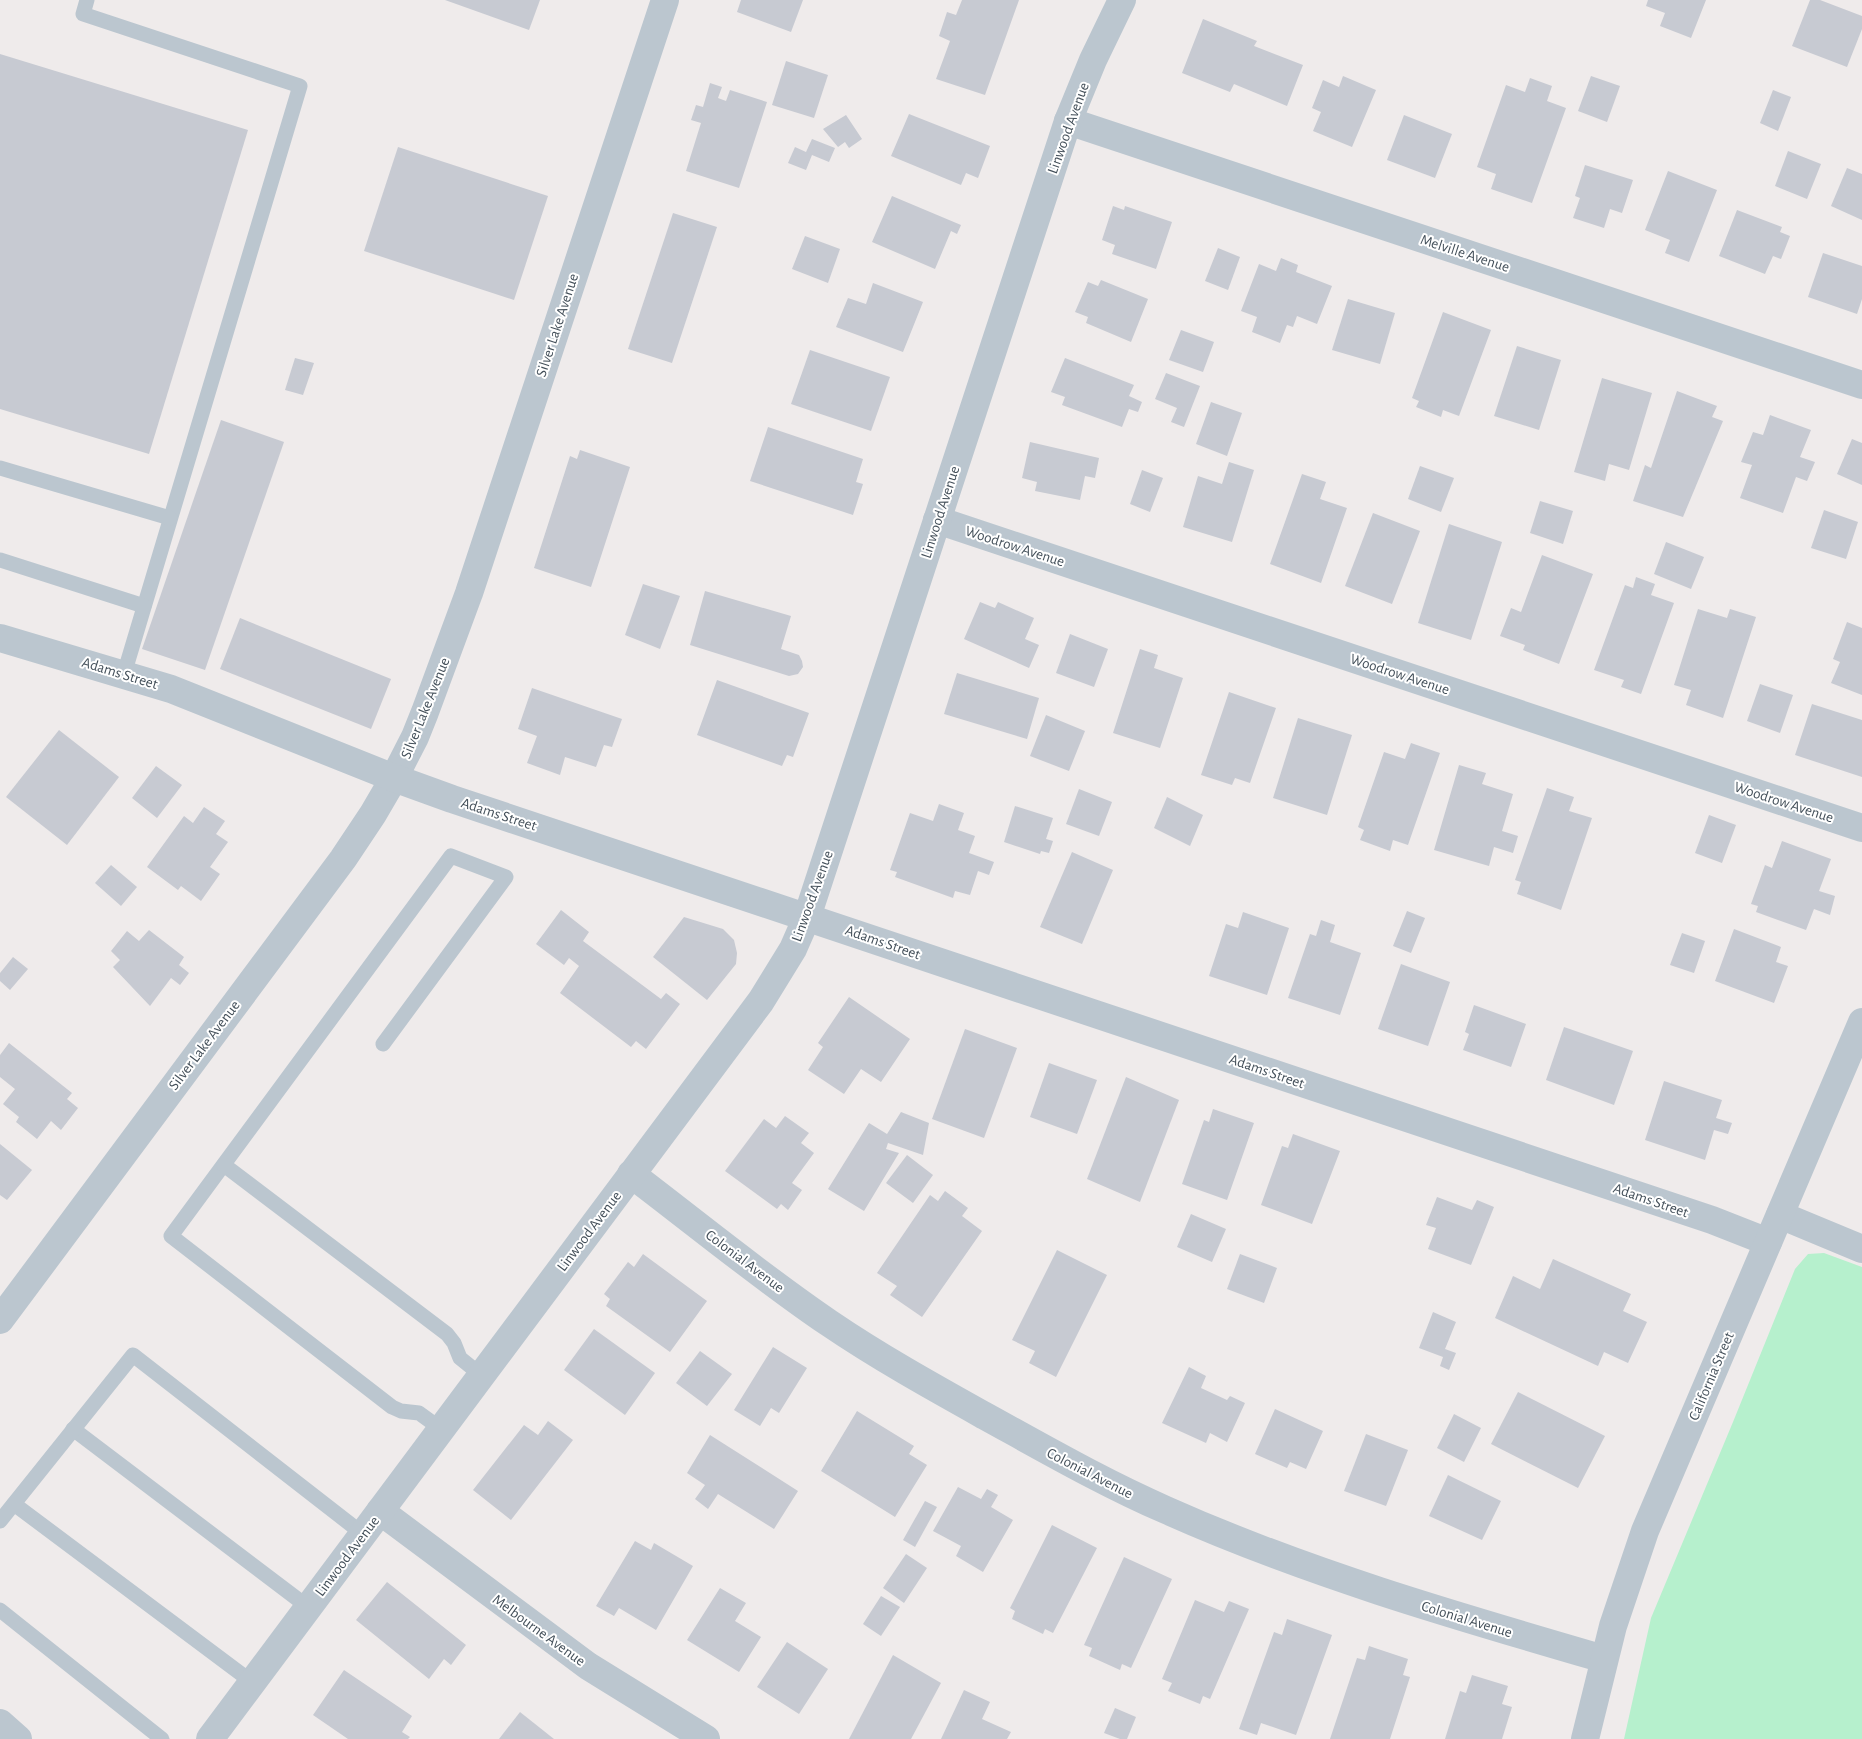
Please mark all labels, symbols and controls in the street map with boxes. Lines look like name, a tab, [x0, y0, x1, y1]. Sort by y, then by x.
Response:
street label: Linwood Avenue	[1045, 80, 1092, 176]
street label: Melville Avenue	[1418, 232, 1511, 275]
street label: Silver Lake Avenue	[534, 272, 581, 379]
street label: Linwood Avenue	[919, 464, 962, 560]
street label: Woodrow Avenue	[963, 523, 1066, 570]
street label: Woodrow Avenue	[1348, 651, 1451, 698]
street label: Adams Street	[80, 655, 160, 692]
street label: Silver Lake Avenue	[398, 655, 453, 761]
street label: Woodrow Avenue	[1732, 779, 1835, 826]
street label: Adams Street	[459, 795, 539, 834]
street label: Linwood Avenue	[789, 848, 836, 944]
street label: Adams Street	[843, 923, 922, 962]
street label: Silver Lake Avenue	[166, 998, 243, 1093]
street label: Adams Street	[1227, 1052, 1306, 1091]
street label: Adams Street	[1611, 1181, 1690, 1220]
street label: Linwood Avenue	[555, 1188, 624, 1274]
street label: Colonial Avenue	[703, 1227, 787, 1296]
street label: California Street	[1686, 1330, 1737, 1423]
street label: Colonial Avenue	[1044, 1445, 1135, 1501]
street label: Linwood Avenue	[313, 1513, 382, 1599]
street label: Melbourne Avenue	[490, 1592, 588, 1669]
street label: Colonial Avenue	[1420, 1599, 1514, 1640]

